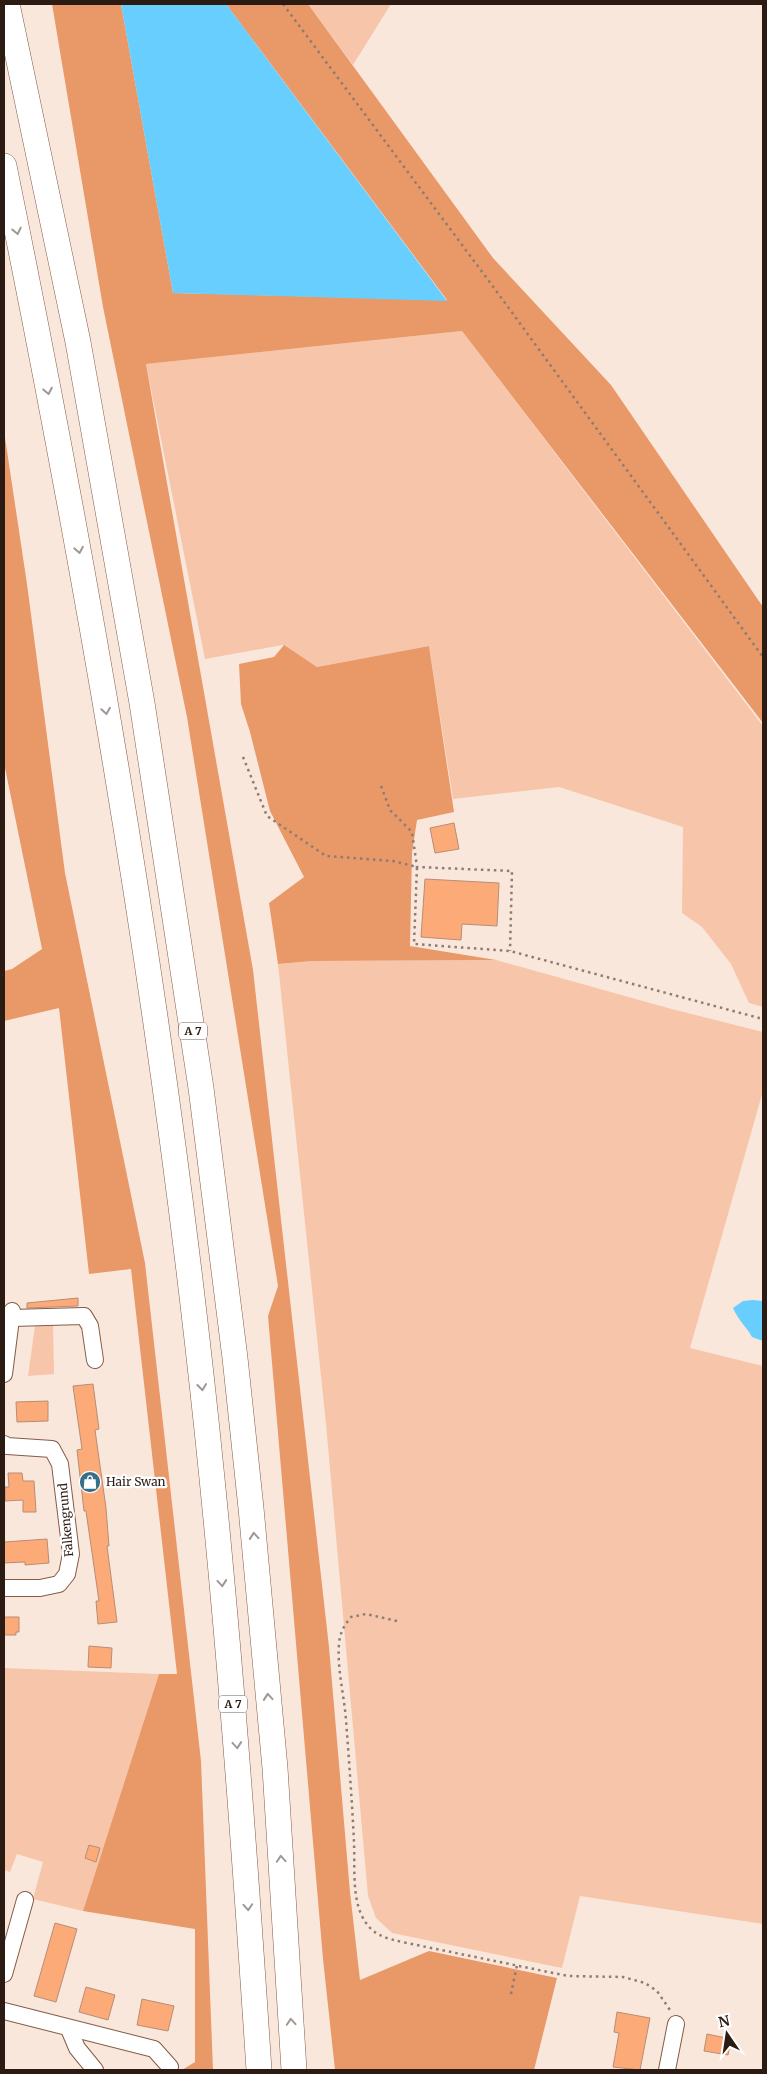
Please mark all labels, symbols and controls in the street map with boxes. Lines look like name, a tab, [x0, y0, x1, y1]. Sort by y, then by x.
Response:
one-way arrow	[11, 227, 22, 236]
one-way arrow	[43, 386, 53, 395]
one-way arrow	[73, 546, 83, 555]
one-way arrow	[101, 706, 111, 715]
road number: A 7	[179, 1022, 207, 1040]
one-way arrow	[196, 1383, 207, 1391]
shop icon: Hair Swan	[78, 1470, 102, 1494]
place label: Hair Swan	[106, 1474, 166, 1489]
street label: Falkengrund	[55, 1483, 76, 1558]
one-way arrow	[249, 1531, 260, 1539]
one-way arrow	[216, 1579, 227, 1587]
one-way arrow	[263, 1693, 274, 1701]
road number: A 7	[219, 1696, 247, 1712]
one-way arrow	[231, 1741, 242, 1749]
one-way arrow	[275, 1855, 286, 1863]
one-way arrow	[243, 1903, 254, 1911]
north arrow	[702, 2009, 752, 2059]
text: N	[717, 2011, 731, 2031]
one-way arrow	[286, 2017, 297, 2025]

